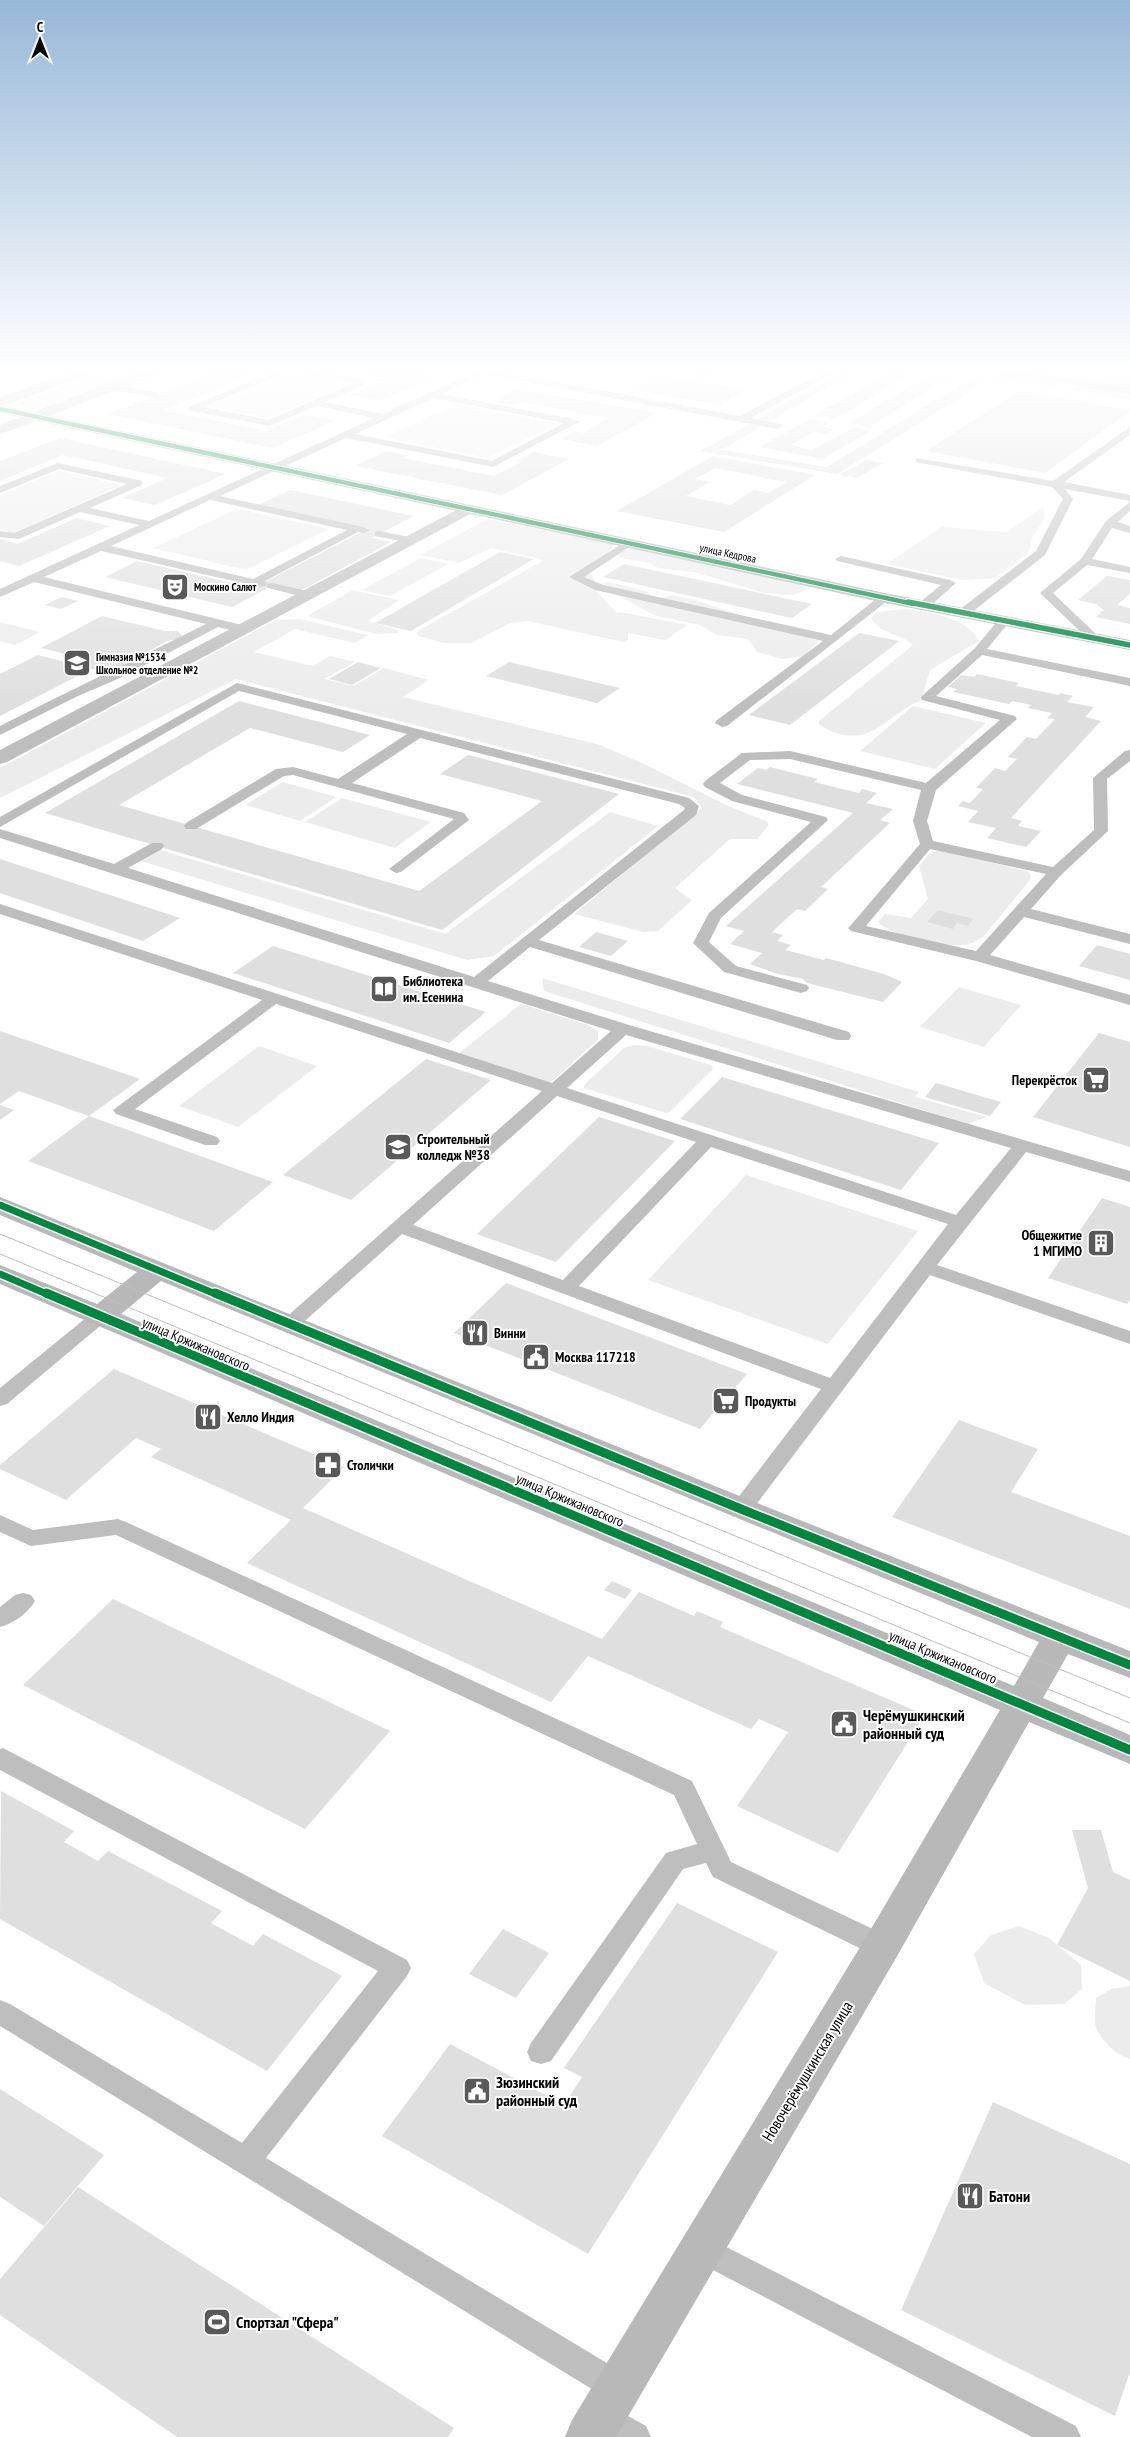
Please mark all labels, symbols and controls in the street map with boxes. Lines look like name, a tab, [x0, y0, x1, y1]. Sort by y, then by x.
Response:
north arrow	[15, 15, 65, 65]
text: С	[37, 18, 44, 36]
street label: улица Кедрова	[698, 540, 758, 566]
theatre icon: Москино Салют	[160, 572, 190, 602]
place label: Москино Салют	[194, 580, 256, 594]
school or university icon: Гимназия №1534 Школьное отделение №2	[62, 648, 92, 678]
place label: Гимназия №1534 Школьное отделение №2	[96, 650, 198, 677]
place label: Библиотека им. Есенина	[403, 972, 464, 1006]
library icon: Библиотека им. Есенина	[369, 974, 399, 1004]
supermarket icon: Перекрёсток	[1081, 1065, 1111, 1095]
place label: Перекрёсток	[1012, 1071, 1077, 1089]
place label: Строительный колледж №38	[417, 1130, 490, 1164]
school or university icon: Строительный колледж №38	[383, 1132, 413, 1162]
place label: Общежитие 1 МГИМО	[1021, 1226, 1082, 1260]
building icon: Общежитие 1 МГИМО	[1086, 1228, 1116, 1258]
street label: улица Кржижановского	[139, 1313, 253, 1375]
restaurant icon: Винни	[460, 1318, 490, 1348]
place label: Винни	[494, 1324, 526, 1342]
public building icon: Москва 117218	[521, 1342, 551, 1372]
place label: Москва 117218	[555, 1348, 636, 1366]
supermarket icon: Продукты	[711, 1386, 741, 1416]
place label: Продукты	[745, 1392, 796, 1410]
restaurant icon: Хелло Индия	[193, 1402, 223, 1432]
place label: Хелло Индия	[227, 1408, 294, 1426]
pharmacy icon: Столички	[313, 1450, 343, 1480]
place label: Столички	[347, 1456, 394, 1474]
street label: улица Кржижановского	[513, 1469, 627, 1531]
street label: улица Кржижановского	[886, 1626, 1000, 1688]
place label: Черёмушкинский районный суд	[863, 1705, 965, 1743]
public building icon: Черёмушкинский районный суд	[829, 1709, 859, 1739]
street label: Новочерёмушкинская улица	[757, 1997, 857, 2145]
place label: Зюзинский районный суд	[496, 2072, 578, 2110]
public building icon: Зюзинский районный суд	[462, 2076, 492, 2106]
restaurant icon: Батони	[955, 2181, 985, 2211]
place label: Батони	[989, 2186, 1030, 2206]
sports icon: Спортзал "Сфера"	[202, 2307, 232, 2337]
place label: Спортзал "Сфера"	[236, 2312, 339, 2332]

